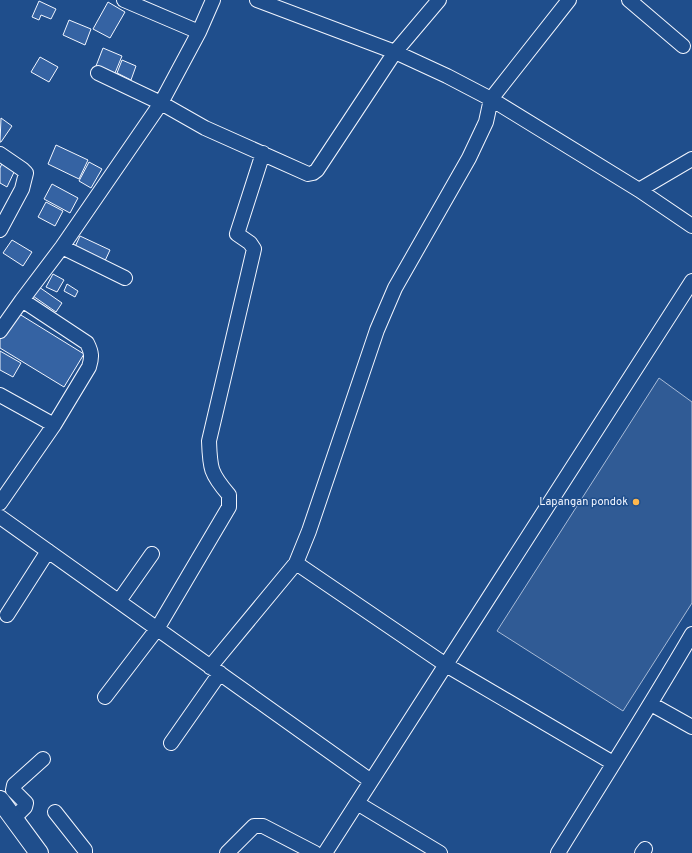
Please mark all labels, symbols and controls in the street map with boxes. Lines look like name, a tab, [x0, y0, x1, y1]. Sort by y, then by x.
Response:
place label: Lapangan pondok	[539, 495, 628, 509]
marker: Lapangan pondok	[631, 497, 641, 507]

